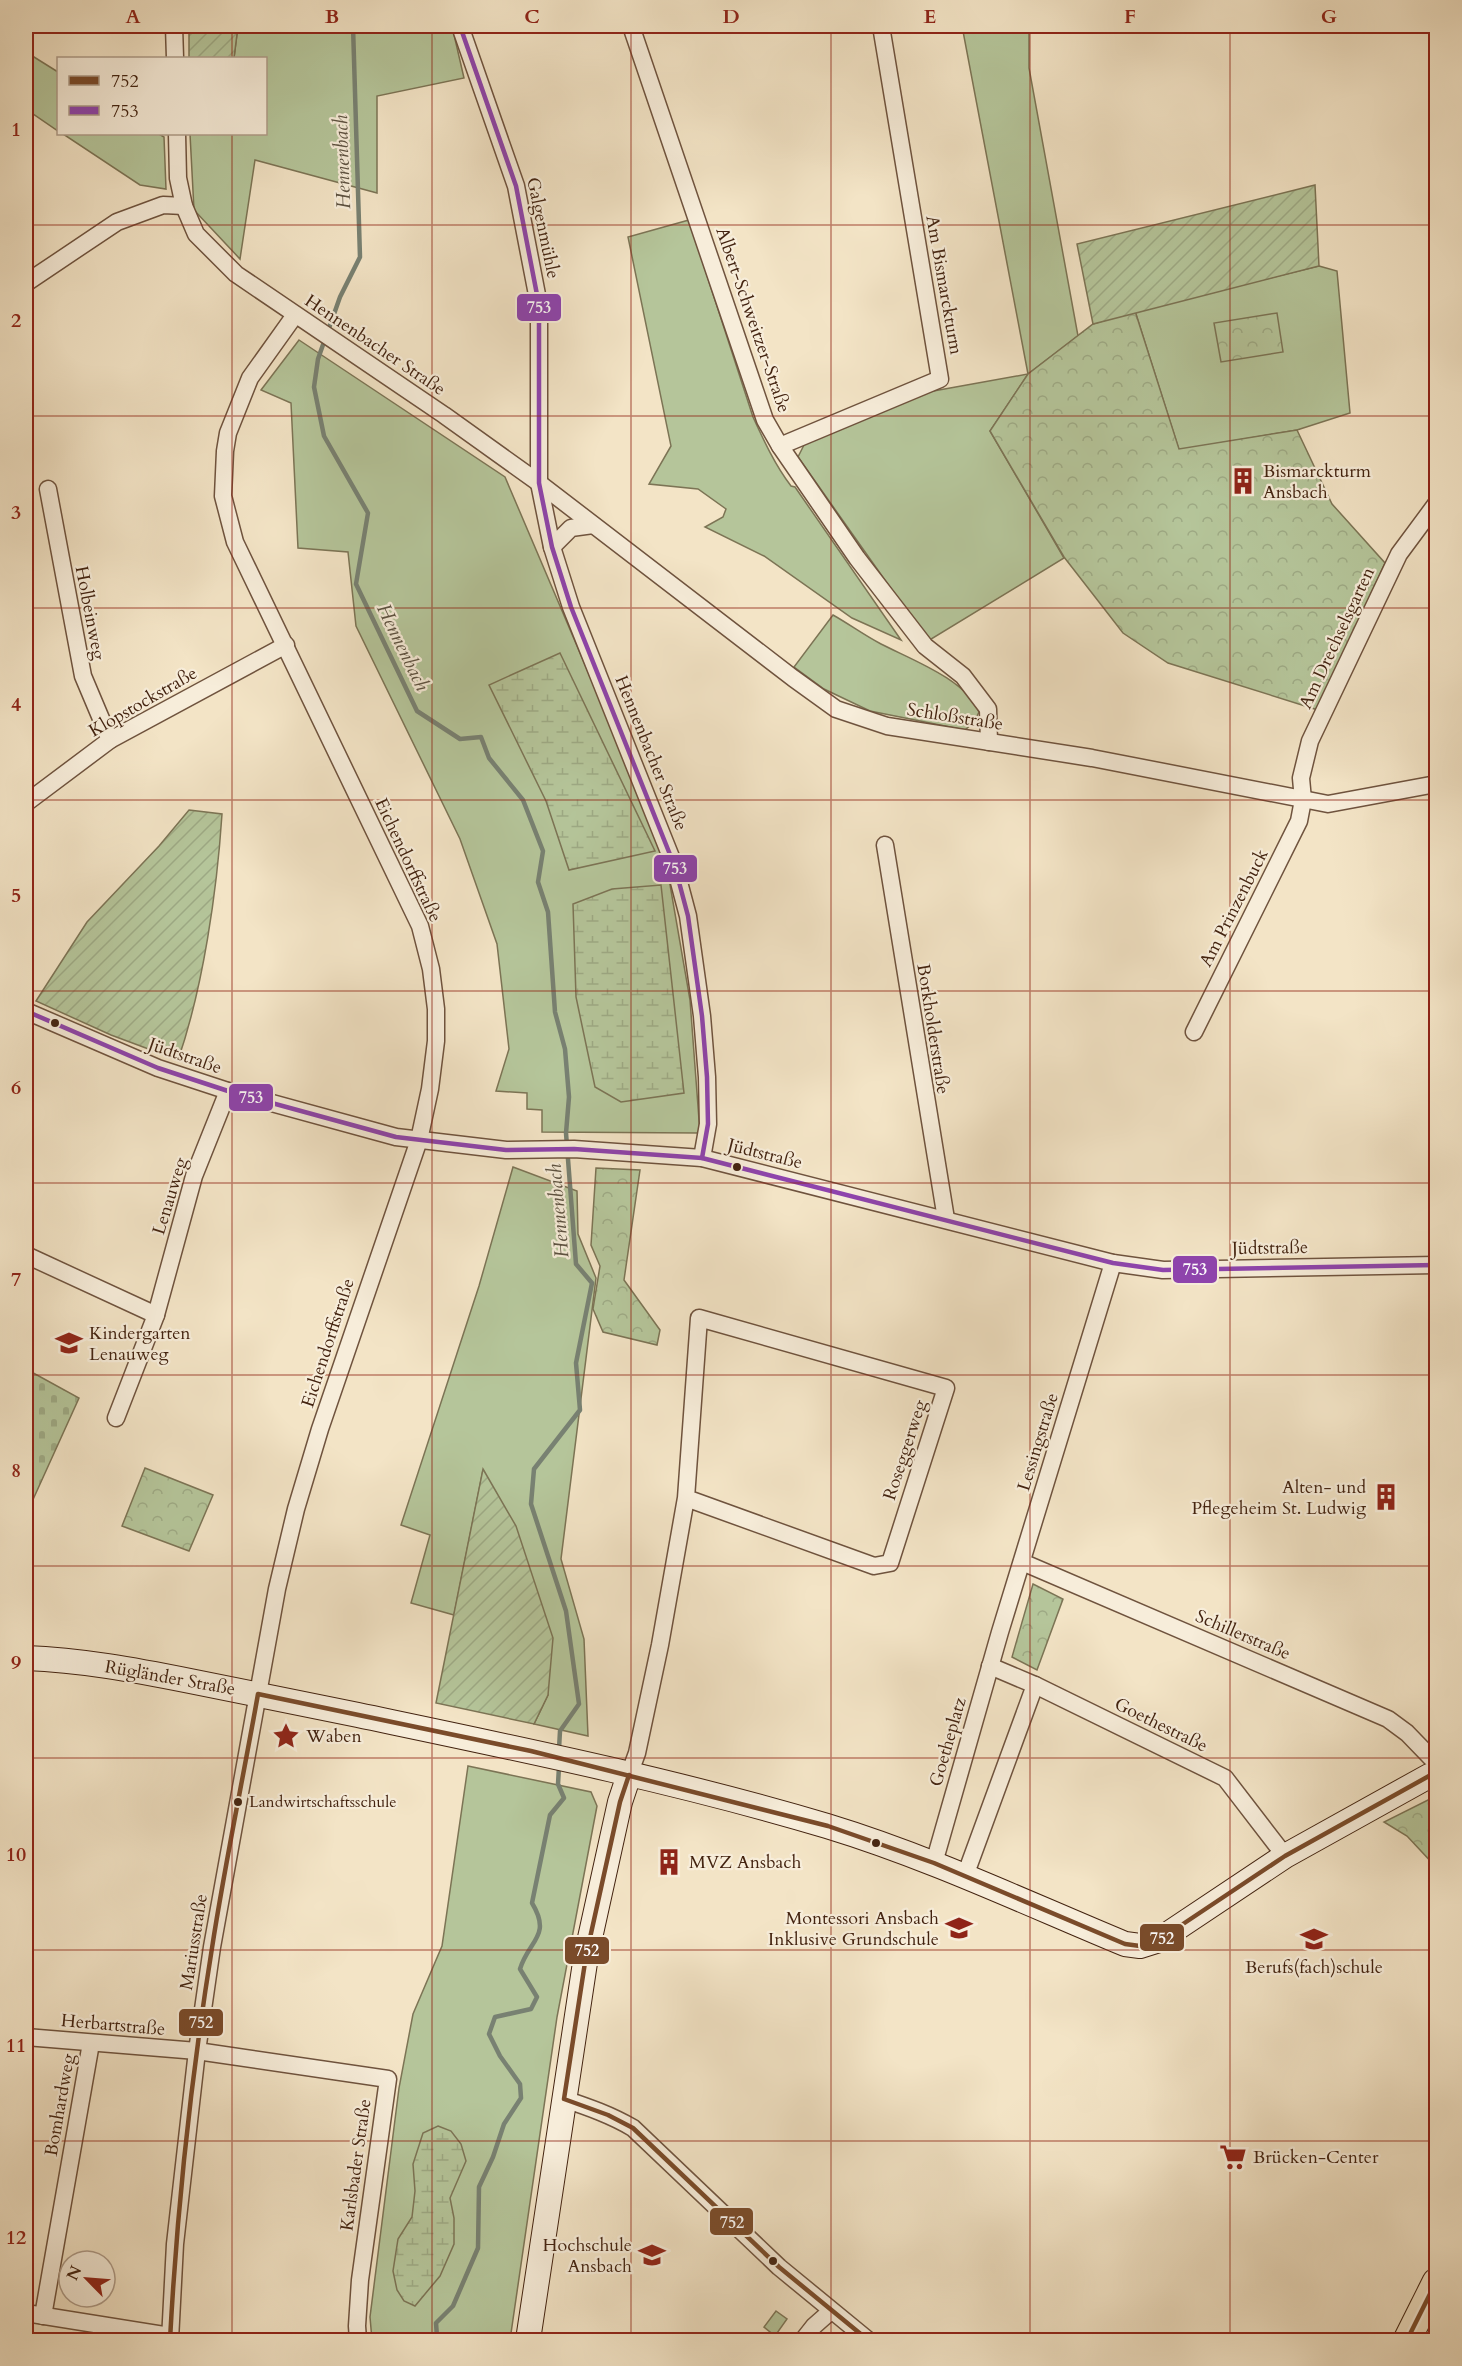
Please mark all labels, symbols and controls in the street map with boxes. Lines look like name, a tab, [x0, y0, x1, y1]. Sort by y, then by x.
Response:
text: A	[125, 3, 141, 30]
text: B	[325, 3, 339, 30]
text: C	[524, 3, 540, 30]
text: D	[722, 3, 740, 30]
text: E	[924, 3, 936, 30]
text: F	[1124, 3, 1136, 30]
text: G	[1321, 3, 1337, 30]
legend	[57, 57, 267, 135]
text: 752	[111, 69, 139, 94]
text: 753	[111, 99, 139, 124]
water label: Hennenbach	[327, 114, 357, 210]
text: 1	[11, 116, 21, 143]
street label: Galgenmühle	[520, 175, 566, 281]
street label: Am Bismarckturm	[919, 213, 969, 357]
street label: Albert-Schweitzer-Straße	[709, 224, 797, 416]
street label: Hennenbacher Straße	[300, 288, 450, 402]
line badge: 753	[516, 293, 562, 322]
text: 753	[527, 297, 551, 319]
text: 2	[11, 307, 21, 334]
place label: Bismarckturm Ansbach	[1263, 459, 1372, 505]
building icon: Bismarckturm Ansbach	[1228, 466, 1258, 496]
text: 3	[11, 499, 21, 526]
street label: Am Drechselsgarten	[1293, 562, 1381, 713]
street label: Holbeinweg	[69, 564, 112, 663]
water label: Hennenbach	[370, 599, 436, 696]
street label: Klopstockstraße	[84, 661, 202, 743]
street label: Hennenbacher Straße	[608, 672, 694, 834]
text: 4	[11, 691, 21, 718]
street label: Schloßstraße	[905, 697, 1005, 737]
street label: Eichendorffstraße	[368, 794, 448, 926]
street label: Am Prinzenbuck	[1194, 844, 1275, 971]
line badge: 753	[653, 854, 698, 883]
text: 753	[663, 858, 687, 880]
text: 5	[11, 882, 21, 909]
street label: Borkholderstraße	[910, 962, 956, 1096]
unlabelled marker	[49, 1017, 61, 1029]
street label: Jüdtstraße	[142, 1031, 225, 1080]
text: 6	[11, 1074, 21, 1101]
line badge: 753	[228, 1083, 274, 1112]
text: 753	[239, 1087, 263, 1109]
street label: Jüdtstraße	[722, 1132, 805, 1175]
street label: Lenauweg	[146, 1153, 194, 1238]
unlabelled marker	[731, 1161, 743, 1173]
water label: Hennenbach	[540, 1162, 576, 1259]
street label: Jüdtstraße	[1229, 1235, 1308, 1261]
line badge: 753	[1172, 1255, 1218, 1284]
text: 753	[1183, 1259, 1207, 1281]
text: 7	[11, 1266, 21, 1293]
street label: Eichendorffstraße	[295, 1275, 361, 1411]
place label: Kindergarten Lenauweg	[89, 1321, 191, 1367]
school or university icon: Kindergarten Lenauweg	[54, 1328, 84, 1358]
street label: Lessingstraße	[1011, 1390, 1065, 1494]
street label: Roseggerweg	[877, 1396, 933, 1503]
text: 8	[11, 1457, 21, 1484]
place label: Alten- und Pflegeheim St. Ludwig	[1191, 1475, 1367, 1521]
building icon: Alten- und Pflegeheim St. Ludwig	[1371, 1482, 1401, 1512]
street label: Schillerstraße	[1192, 1604, 1294, 1666]
text: 9	[11, 1649, 21, 1676]
street label: Rügländer Straße	[103, 1654, 237, 1702]
street label: Goethestraße	[1110, 1692, 1212, 1758]
street label: Goetheplatz	[923, 1695, 973, 1789]
place icon: Waben	[271, 1721, 301, 1751]
place label: Waben	[305, 1724, 362, 1749]
place label: Landwirtschaftsschule	[249, 1791, 397, 1813]
marker: Landwirtschaftsschule	[232, 1796, 244, 1808]
unlabelled marker	[870, 1837, 882, 1849]
text: 10	[6, 1841, 26, 1868]
building icon: MVZ Ansbach	[654, 1847, 684, 1877]
place label: MVZ Ansbach	[689, 1850, 802, 1875]
street label: Mariusstraße	[174, 1892, 214, 1992]
place label: Montessori Ansbach Inklusive Grundschule	[768, 1906, 939, 1952]
school or university icon: Montessori Ansbach Inklusive Grundschule	[944, 1913, 974, 1943]
line badge: 752	[1139, 1923, 1185, 1952]
school or university icon: Berufs(fach)schule	[1299, 1924, 1329, 1954]
text: 752	[1150, 1928, 1174, 1950]
line badge: 752	[564, 1936, 610, 1965]
text: 752	[575, 1940, 599, 1962]
place label: Berufs(fach)schule	[1245, 1955, 1383, 1980]
street label: Herbartstraße	[60, 2008, 166, 2042]
line badge: 752	[178, 2008, 224, 2037]
text: 752	[189, 2012, 213, 2034]
text: 11	[6, 2032, 26, 2059]
street label: Bomhardweg	[39, 2051, 81, 2158]
street label: Karlsbader Straße	[334, 2097, 378, 2233]
supermarket icon: Brücken-Center	[1218, 2142, 1248, 2172]
place label: Brücken-Center	[1253, 2145, 1379, 2170]
line badge: 752	[709, 2207, 754, 2236]
text: 752	[720, 2212, 744, 2234]
text: 12	[6, 2224, 26, 2251]
place label: Hochschule Ansbach	[542, 2233, 632, 2279]
school or university icon: Hochschule Ansbach	[637, 2240, 667, 2270]
north arrow	[57, 2249, 117, 2309]
unlabelled marker	[767, 2255, 779, 2267]
text: N	[61, 2262, 87, 2284]

